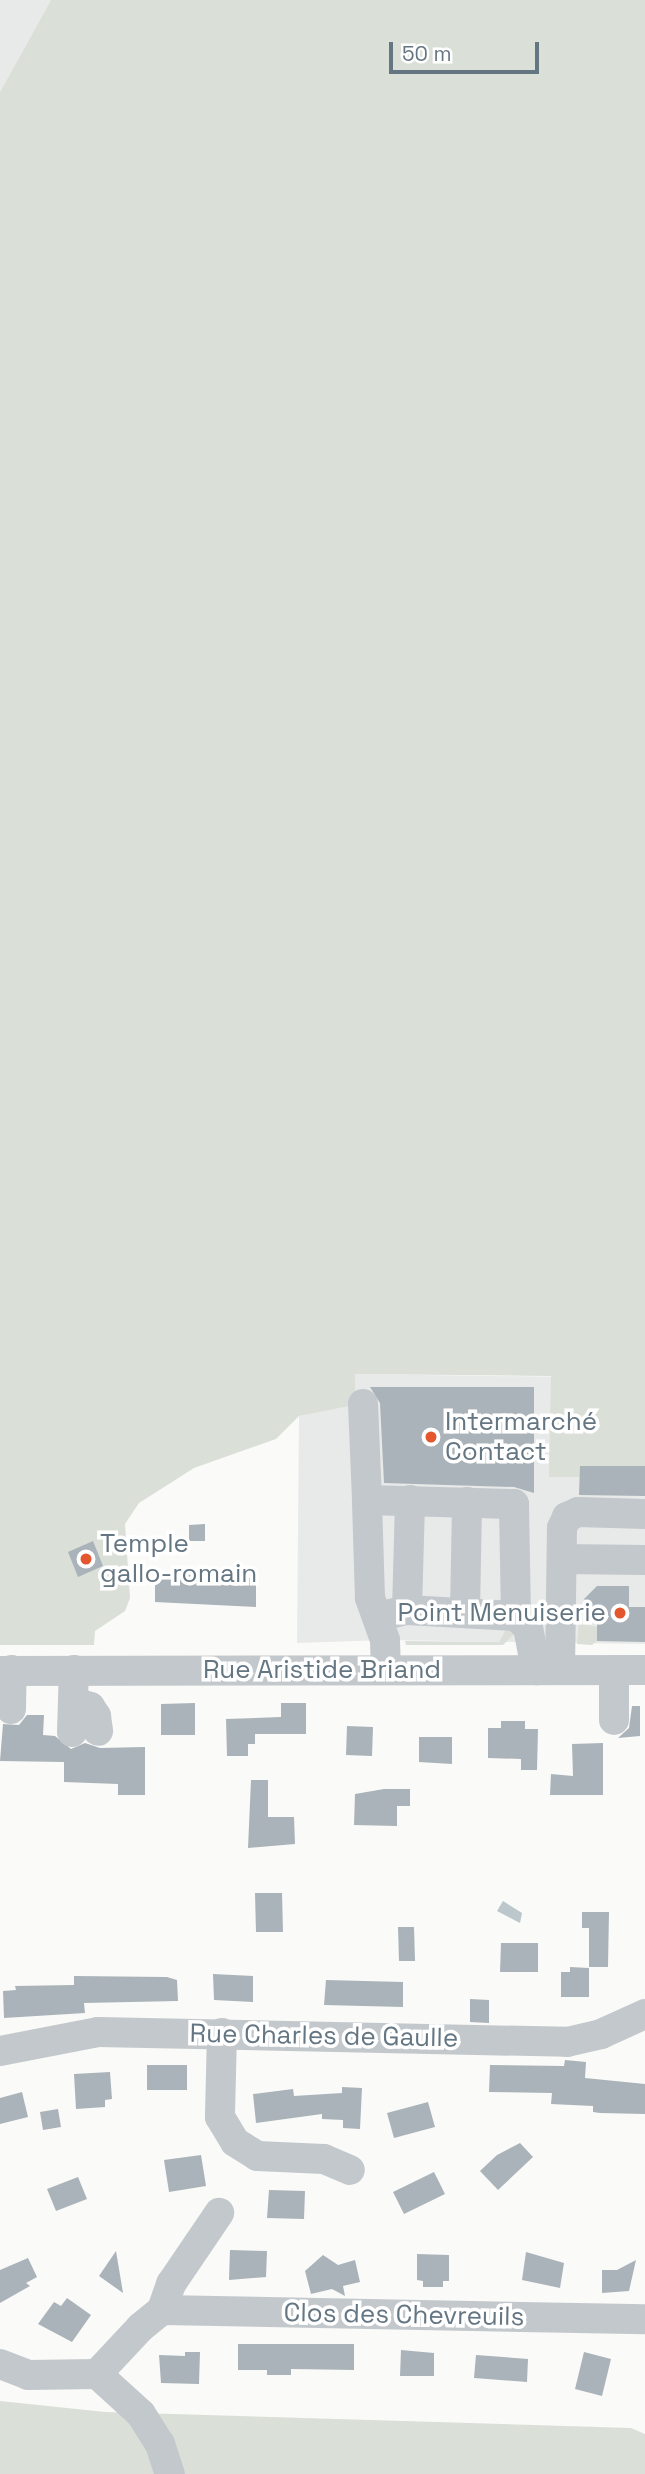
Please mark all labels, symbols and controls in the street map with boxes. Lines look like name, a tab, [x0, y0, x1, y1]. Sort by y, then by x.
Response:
scale bar	[393, 28, 544, 72]
text: 50 m	[402, 40, 452, 67]
place label: Intermarché Contact	[445, 1406, 597, 1468]
marker: Intermarché Contact	[423, 1429, 439, 1445]
place label: Temple gallo-romain	[100, 1528, 257, 1590]
marker: Temple gallo-romain	[78, 1551, 94, 1567]
place label: Point Menuiserie	[398, 1597, 606, 1629]
marker: Point Menuiserie	[612, 1605, 628, 1621]
street label: Rue Aristide Briand	[203, 1654, 441, 1686]
street label: Rue Charles de Gaulle	[189, 2018, 459, 2054]
street label: Clos des Chevreuils	[283, 2297, 525, 2333]

